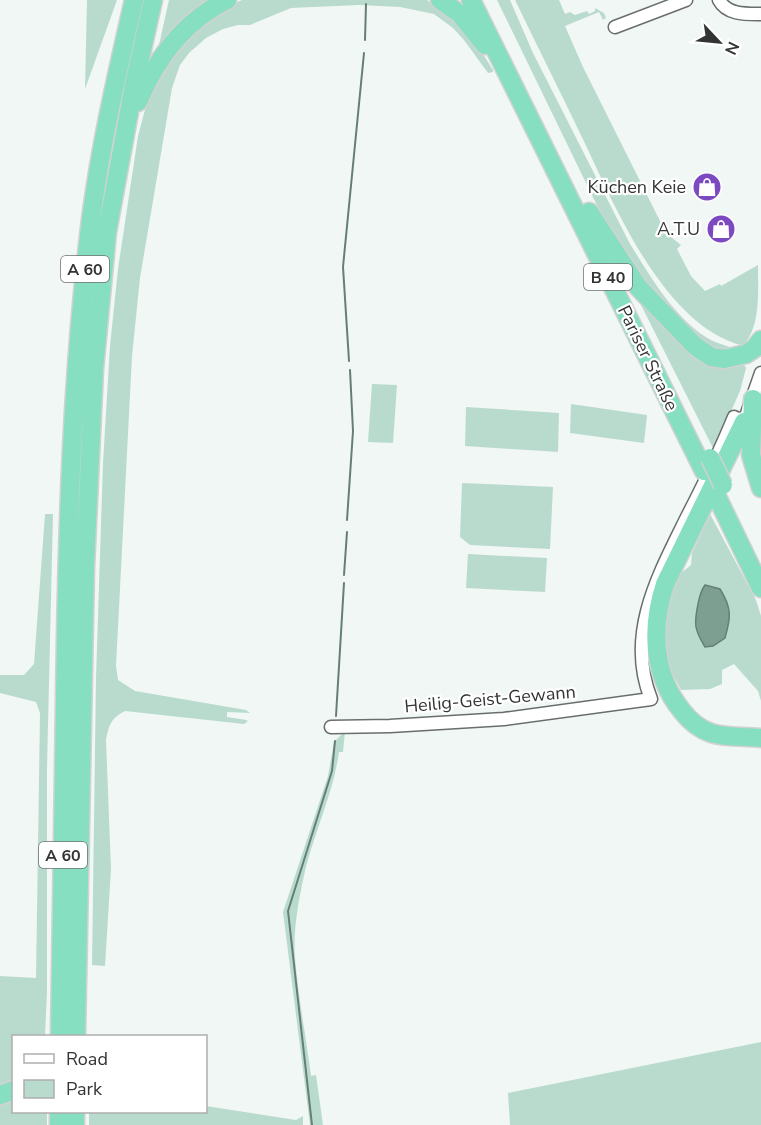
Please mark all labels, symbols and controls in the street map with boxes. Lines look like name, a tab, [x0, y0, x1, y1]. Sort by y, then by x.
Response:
north arrow	[689, 12, 749, 72]
text: N	[719, 38, 744, 58]
shop icon: Küchen Keie	[691, 171, 723, 203]
place label: Küchen Keie	[587, 175, 686, 199]
shop icon: A.T.U	[705, 213, 737, 245]
place label: A.T.U	[657, 217, 700, 241]
road number: A 60	[61, 256, 109, 282]
road number: B 40	[584, 264, 632, 290]
street label: Pariser Straße	[612, 301, 684, 415]
street label: Heilig-Geist-Gewann	[403, 680, 577, 718]
road number: A 60	[39, 842, 87, 868]
legend	[12, 1035, 207, 1113]
text: Road	[66, 1047, 108, 1071]
text: Park	[66, 1077, 103, 1101]

